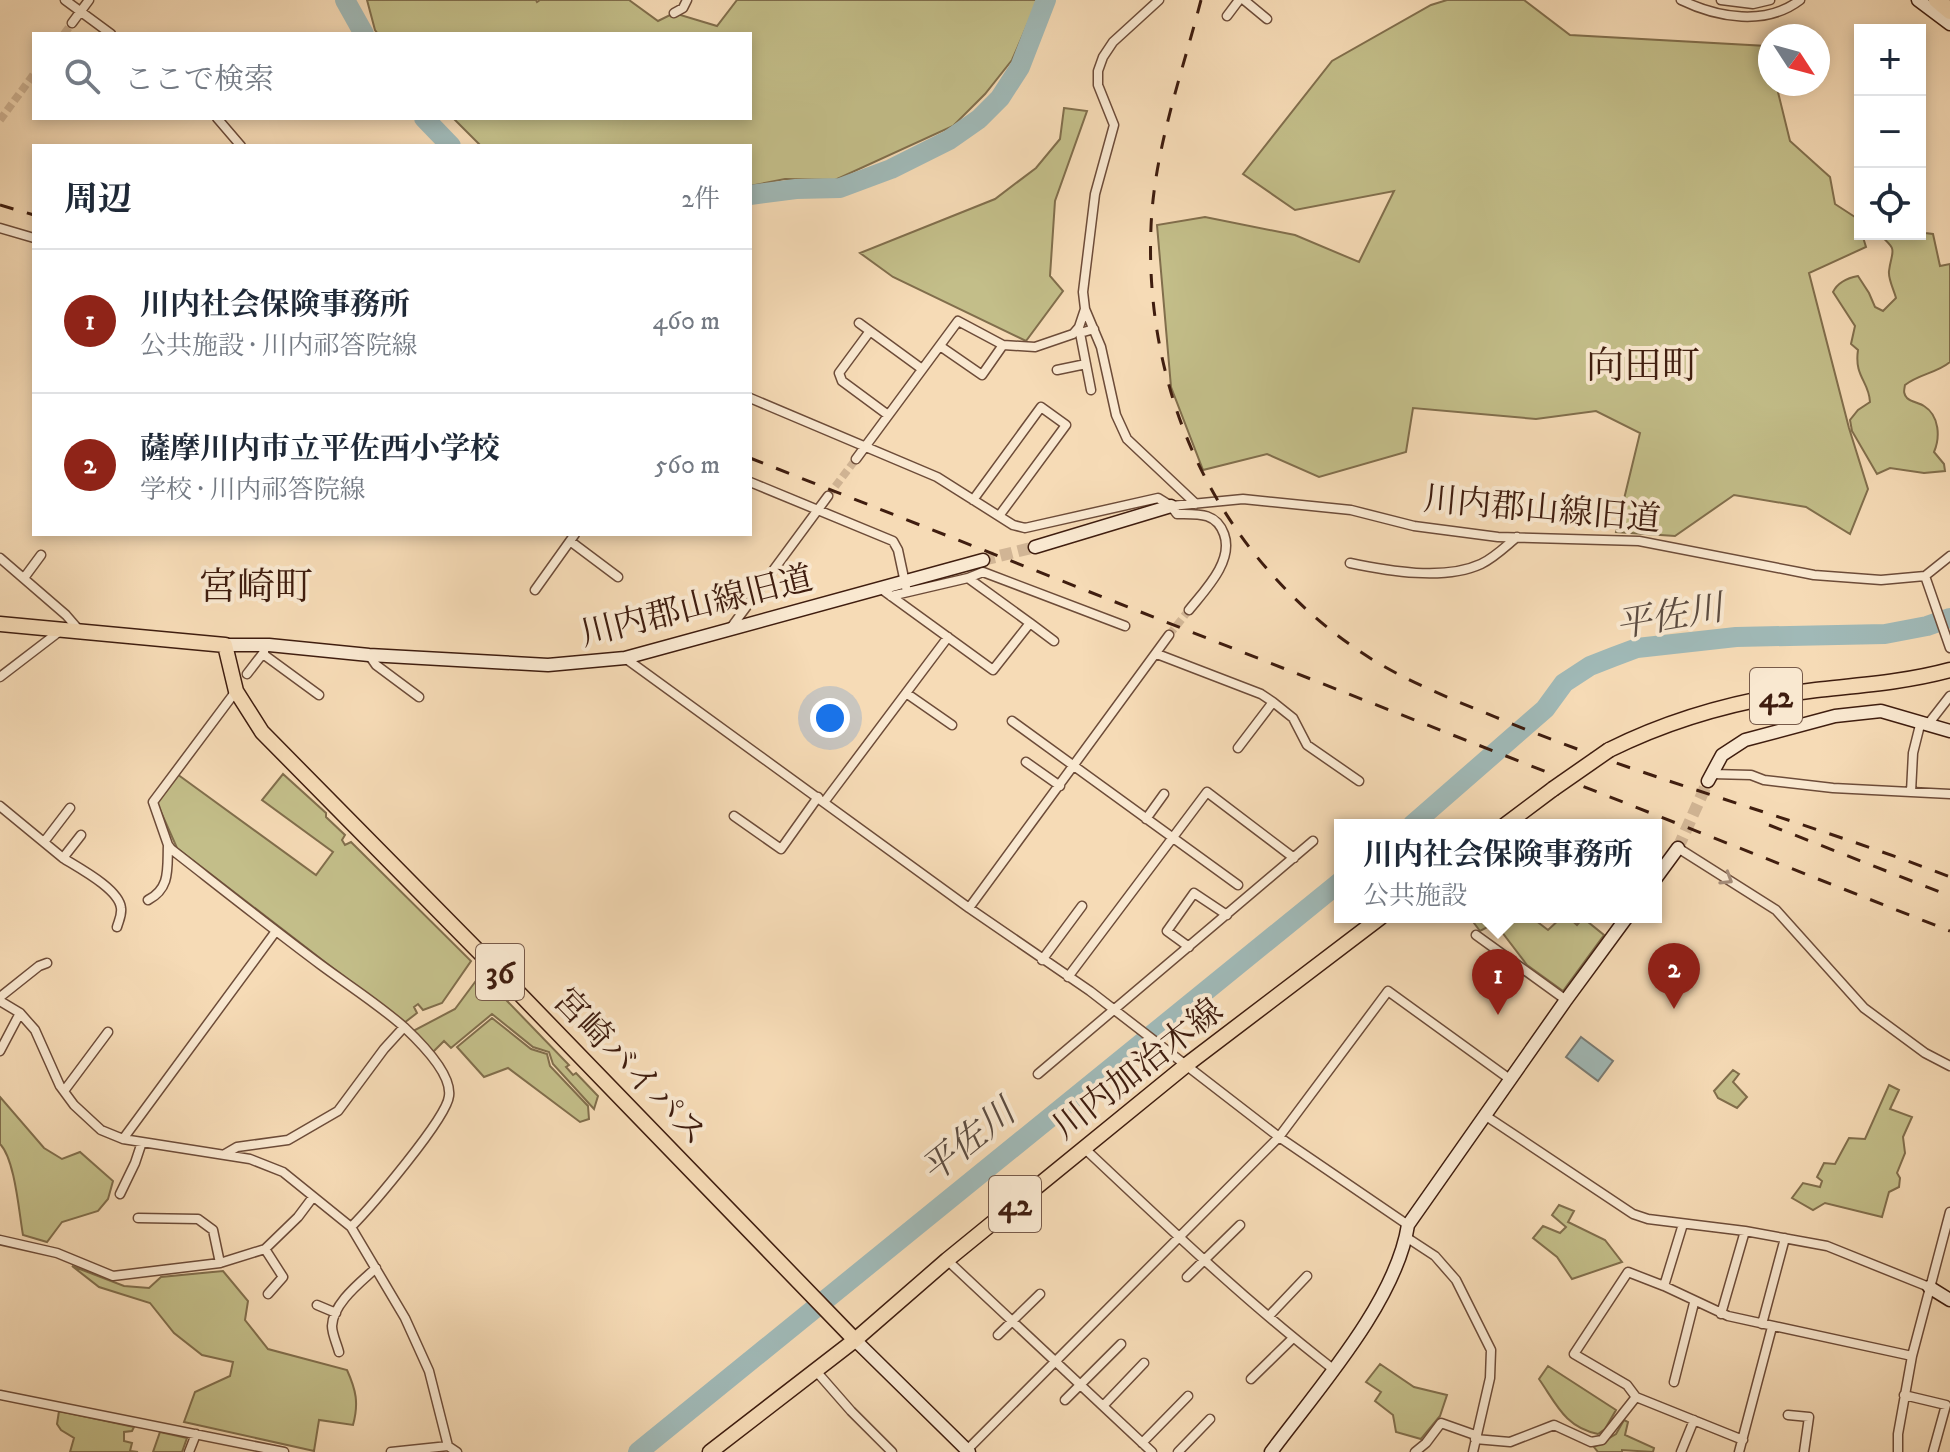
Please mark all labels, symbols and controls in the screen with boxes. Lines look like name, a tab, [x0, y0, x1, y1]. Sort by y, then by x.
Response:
north arrow	[1758, 24, 1830, 96]
map controls	[1854, 24, 1926, 240]
button: +	[1854, 24, 1926, 96]
search box	[32, 32, 752, 120]
icon: search	[60, 54, 104, 98]
text: ここで検索	[124, 62, 274, 99]
button: −	[1854, 96, 1926, 168]
button: locate	[1854, 168, 1926, 240]
text: 周辺	[64, 179, 132, 221]
text: 2件	[681, 183, 720, 216]
text: 川内社会保険事務所	[140, 287, 410, 324]
text: 1	[85, 305, 95, 338]
text: 460 m	[652, 305, 720, 338]
text: 公共施設 · 川内祁答院線	[140, 330, 417, 363]
district label: 向田町	[1586, 343, 1700, 391]
text: 薩摩川内市立平佐西小学校	[140, 431, 500, 468]
text: 2	[84, 449, 96, 482]
text: 560 m	[654, 449, 720, 482]
text: 学校 · 川内祁答院線	[140, 474, 365, 507]
street label: 川内郡山線旧道	[1421, 479, 1662, 541]
street label: 川内郡山線旧道	[576, 558, 817, 656]
district label: 宮崎町	[199, 564, 313, 612]
water label: 平佐川	[1612, 585, 1730, 649]
road number: 42	[1750, 668, 1802, 724]
your location	[810, 698, 850, 738]
popup	[1334, 819, 1662, 923]
text: 川内社会保険事務所	[1363, 837, 1633, 874]
one-way arrow	[1718, 870, 1733, 885]
text: 公共施設	[1363, 880, 1467, 913]
pin: 2	[1648, 943, 1700, 1009]
road number: 36	[476, 944, 524, 1000]
pin: 1	[1472, 949, 1524, 1015]
street label: 宮崎バイパス	[544, 980, 715, 1155]
street label: 川内加治木線	[1045, 990, 1232, 1149]
water label: 平佐川	[912, 1088, 1028, 1193]
road number: 42	[989, 1176, 1041, 1232]

